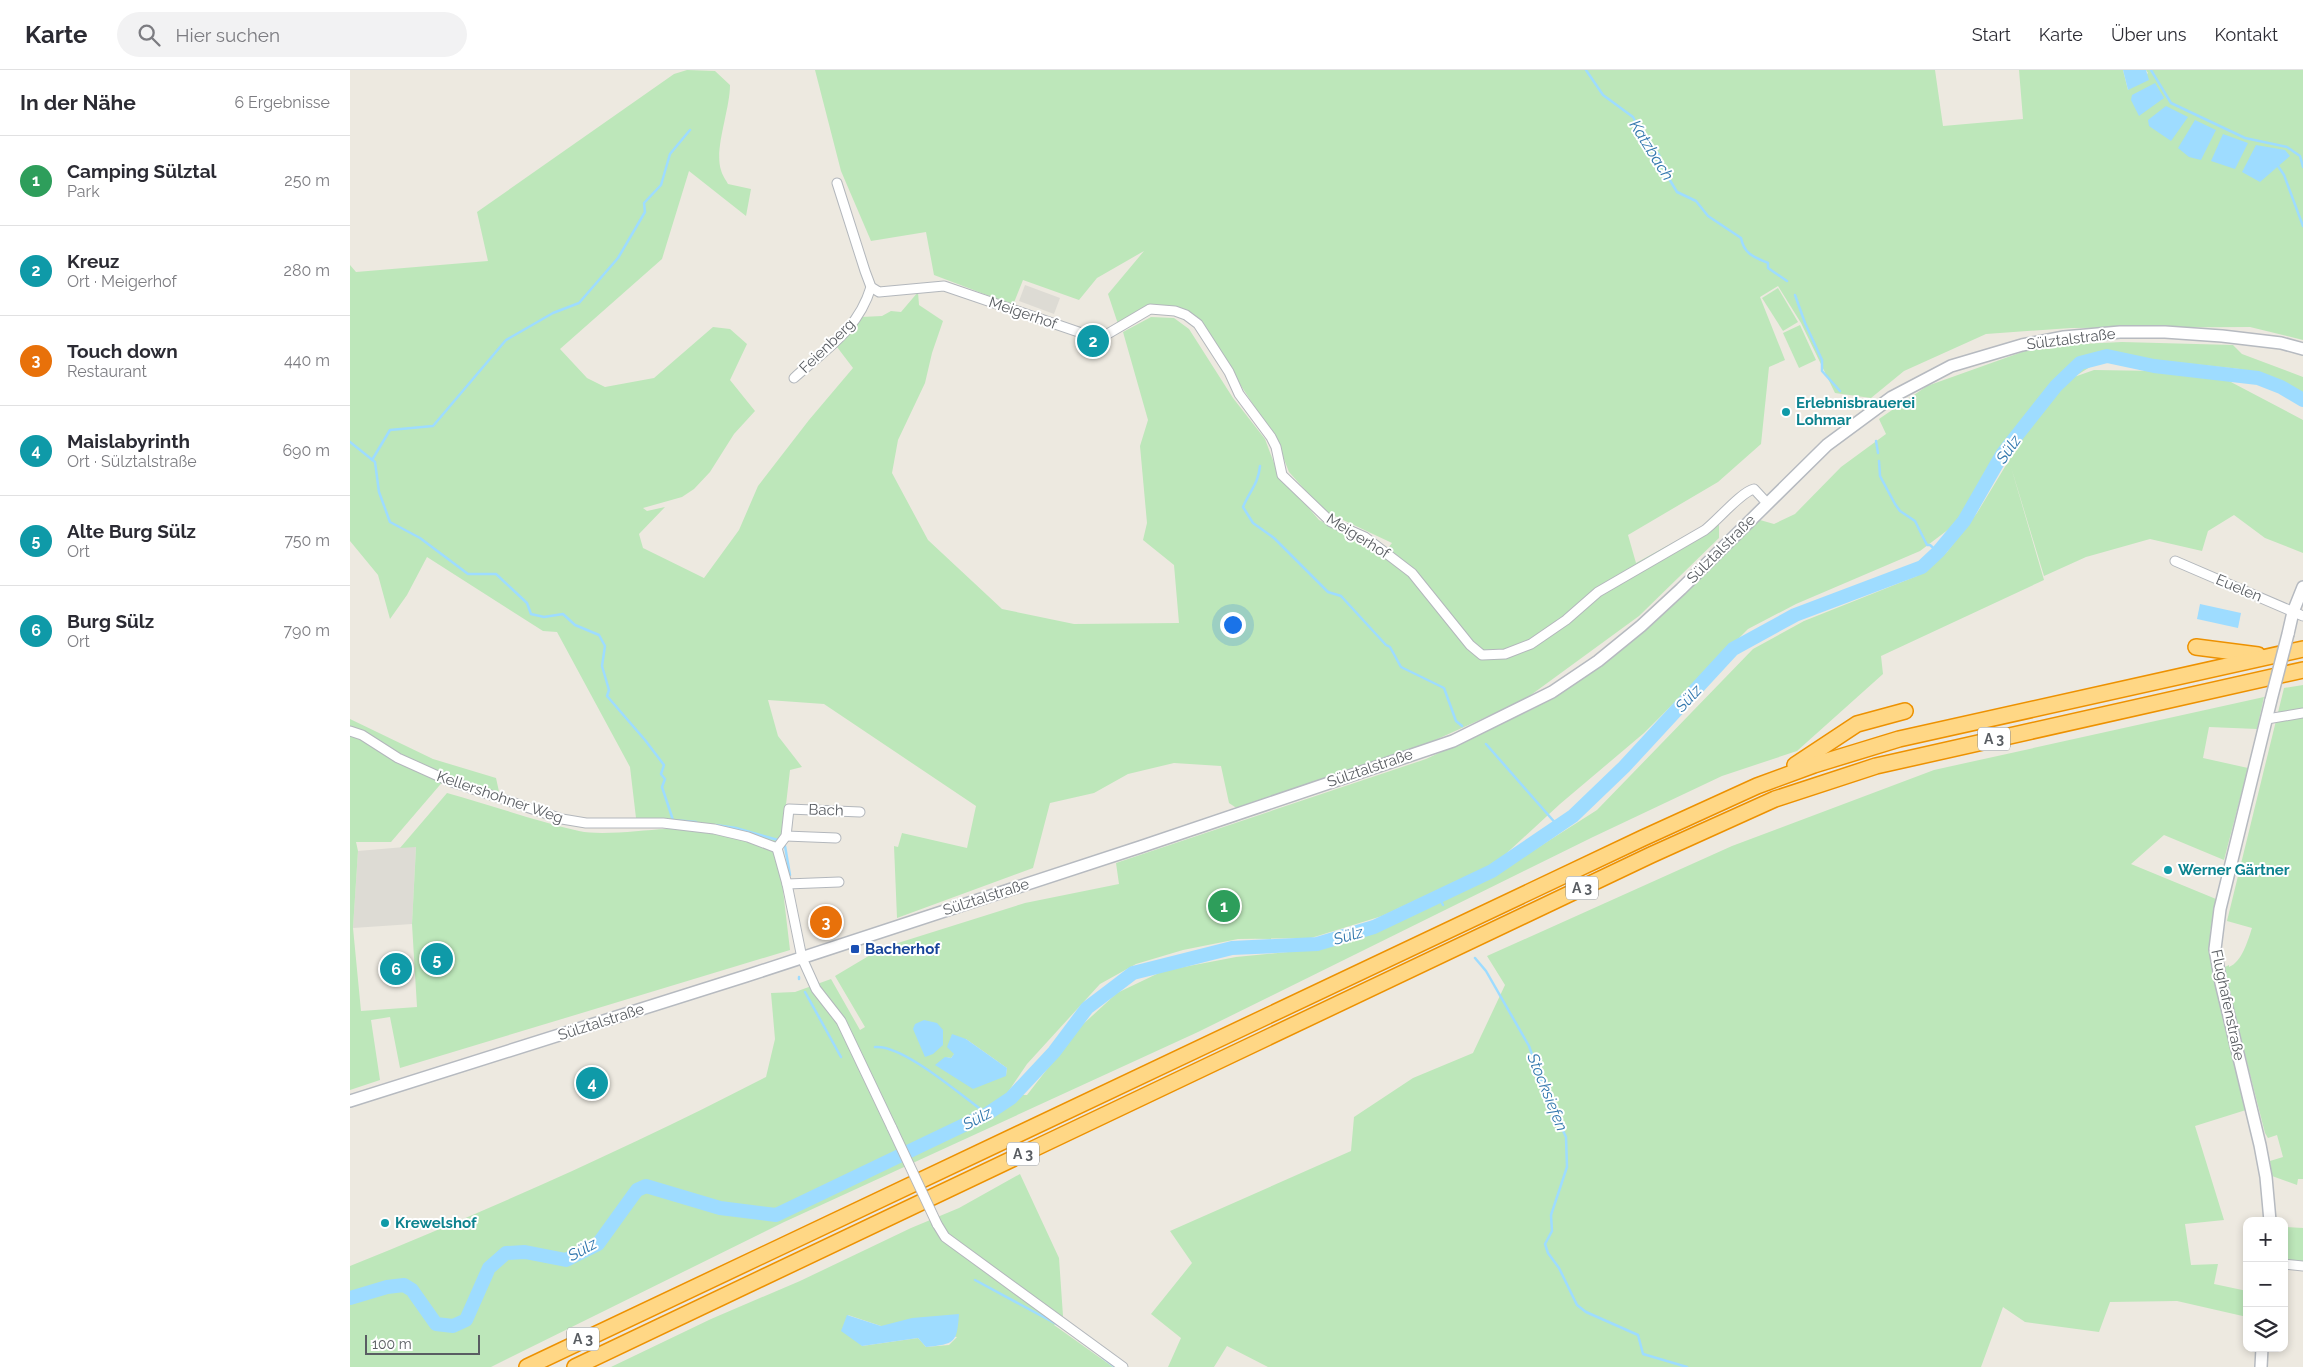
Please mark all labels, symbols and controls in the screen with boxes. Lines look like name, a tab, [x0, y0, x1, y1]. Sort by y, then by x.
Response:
search box	[117, 12, 467, 57]
text: Karte	[25, 20, 87, 49]
icon: search	[135, 21, 163, 49]
text: Hier suchen	[175, 24, 280, 46]
text: Start	[1972, 24, 2011, 45]
text: Karte	[2039, 24, 2083, 45]
text: Über uns	[2111, 24, 2186, 45]
text: Kontakt	[2214, 24, 2278, 45]
text: In der Nähe	[20, 90, 136, 115]
text: 6 Ergebnisse	[234, 93, 330, 112]
water label: Katzbach	[1626, 116, 1678, 184]
text: Camping Sülztal	[67, 160, 217, 182]
text: 1	[32, 171, 40, 190]
text: 250 m	[284, 171, 330, 190]
text: Park	[67, 182, 100, 201]
text: Kreuz	[67, 250, 119, 272]
text: 2	[31, 261, 41, 280]
text: 280 m	[284, 261, 330, 280]
text: Ort · Meigerhof	[67, 272, 177, 291]
street label: Meigerhof	[987, 293, 1060, 333]
street label: Feienberg	[795, 315, 859, 377]
pin: 2	[1077, 322, 1109, 360]
street label: Sülztalstraße	[2025, 325, 2117, 353]
text: Touch down	[67, 340, 178, 362]
text: 3	[32, 351, 40, 370]
text: 440 m	[284, 351, 330, 370]
text: Restaurant	[67, 362, 147, 381]
place label: Erlebnisbrauerei Lohmar	[1796, 394, 1915, 429]
marker: Erlebnisbrauerei Lohmar	[1780, 406, 1792, 418]
text: Maislabyrinth	[67, 430, 190, 452]
water label: Sülz	[1991, 431, 2025, 468]
text: 4	[31, 441, 41, 460]
text: 690 m	[282, 441, 330, 460]
text: Ort · Sülztalstraße	[67, 452, 197, 471]
street label: Meigerhof	[1323, 510, 1394, 563]
street label: Sülztalstraße	[1683, 511, 1759, 587]
text: Alte Burg Sülz	[67, 520, 196, 542]
text: 5	[32, 531, 40, 550]
text: 750 m	[284, 531, 330, 550]
text: Ort	[67, 542, 90, 561]
street label: Euelen	[2213, 570, 2265, 606]
text: Burg Sülz	[67, 610, 154, 632]
your location	[1220, 612, 1246, 638]
text: 6	[31, 621, 41, 640]
text: 790 m	[284, 621, 330, 640]
text: Ort	[67, 632, 90, 651]
water label: Sülz	[1670, 680, 1706, 717]
road number: A 3	[1978, 728, 2010, 751]
street label: Sülztalstraße	[1325, 745, 1415, 791]
street label: Kellershohner Weg	[434, 767, 566, 827]
street label: Bach	[808, 800, 844, 820]
place label: Werner Gärtner	[2178, 861, 2290, 879]
marker: Werner Gärtner	[2162, 864, 2174, 876]
street label: Sülztalstraße	[941, 875, 1032, 919]
road number: A 3	[1566, 876, 1598, 900]
pin: 1	[1208, 887, 1240, 925]
pin: 3	[810, 903, 842, 941]
water label: Sülz	[1330, 922, 1366, 949]
pin: 5	[421, 940, 453, 978]
place label: Bacherhof	[865, 940, 940, 958]
marker: Bacherhof	[849, 943, 861, 955]
street label: Flughafenstraße	[2207, 948, 2249, 1062]
pin: 6	[380, 950, 412, 988]
street label: Sülztalstraße	[556, 1000, 647, 1044]
water label: Stocksiefen	[1523, 1050, 1572, 1134]
pin: 4	[576, 1064, 608, 1102]
water label: Sülz	[959, 1103, 995, 1134]
road number: A 3	[1007, 1142, 1039, 1166]
place label: Krewelshof	[395, 1214, 477, 1232]
marker: Krewelshof	[379, 1217, 391, 1229]
map controls	[2243, 1217, 2288, 1352]
button: +	[2243, 1217, 2288, 1262]
water label: Sülz	[564, 1234, 600, 1266]
button: −	[2243, 1262, 2288, 1307]
button: layers	[2243, 1307, 2288, 1352]
road number: A 3	[567, 1328, 599, 1350]
scale bar	[365, 1332, 480, 1355]
text: 100 m	[372, 1336, 412, 1352]

